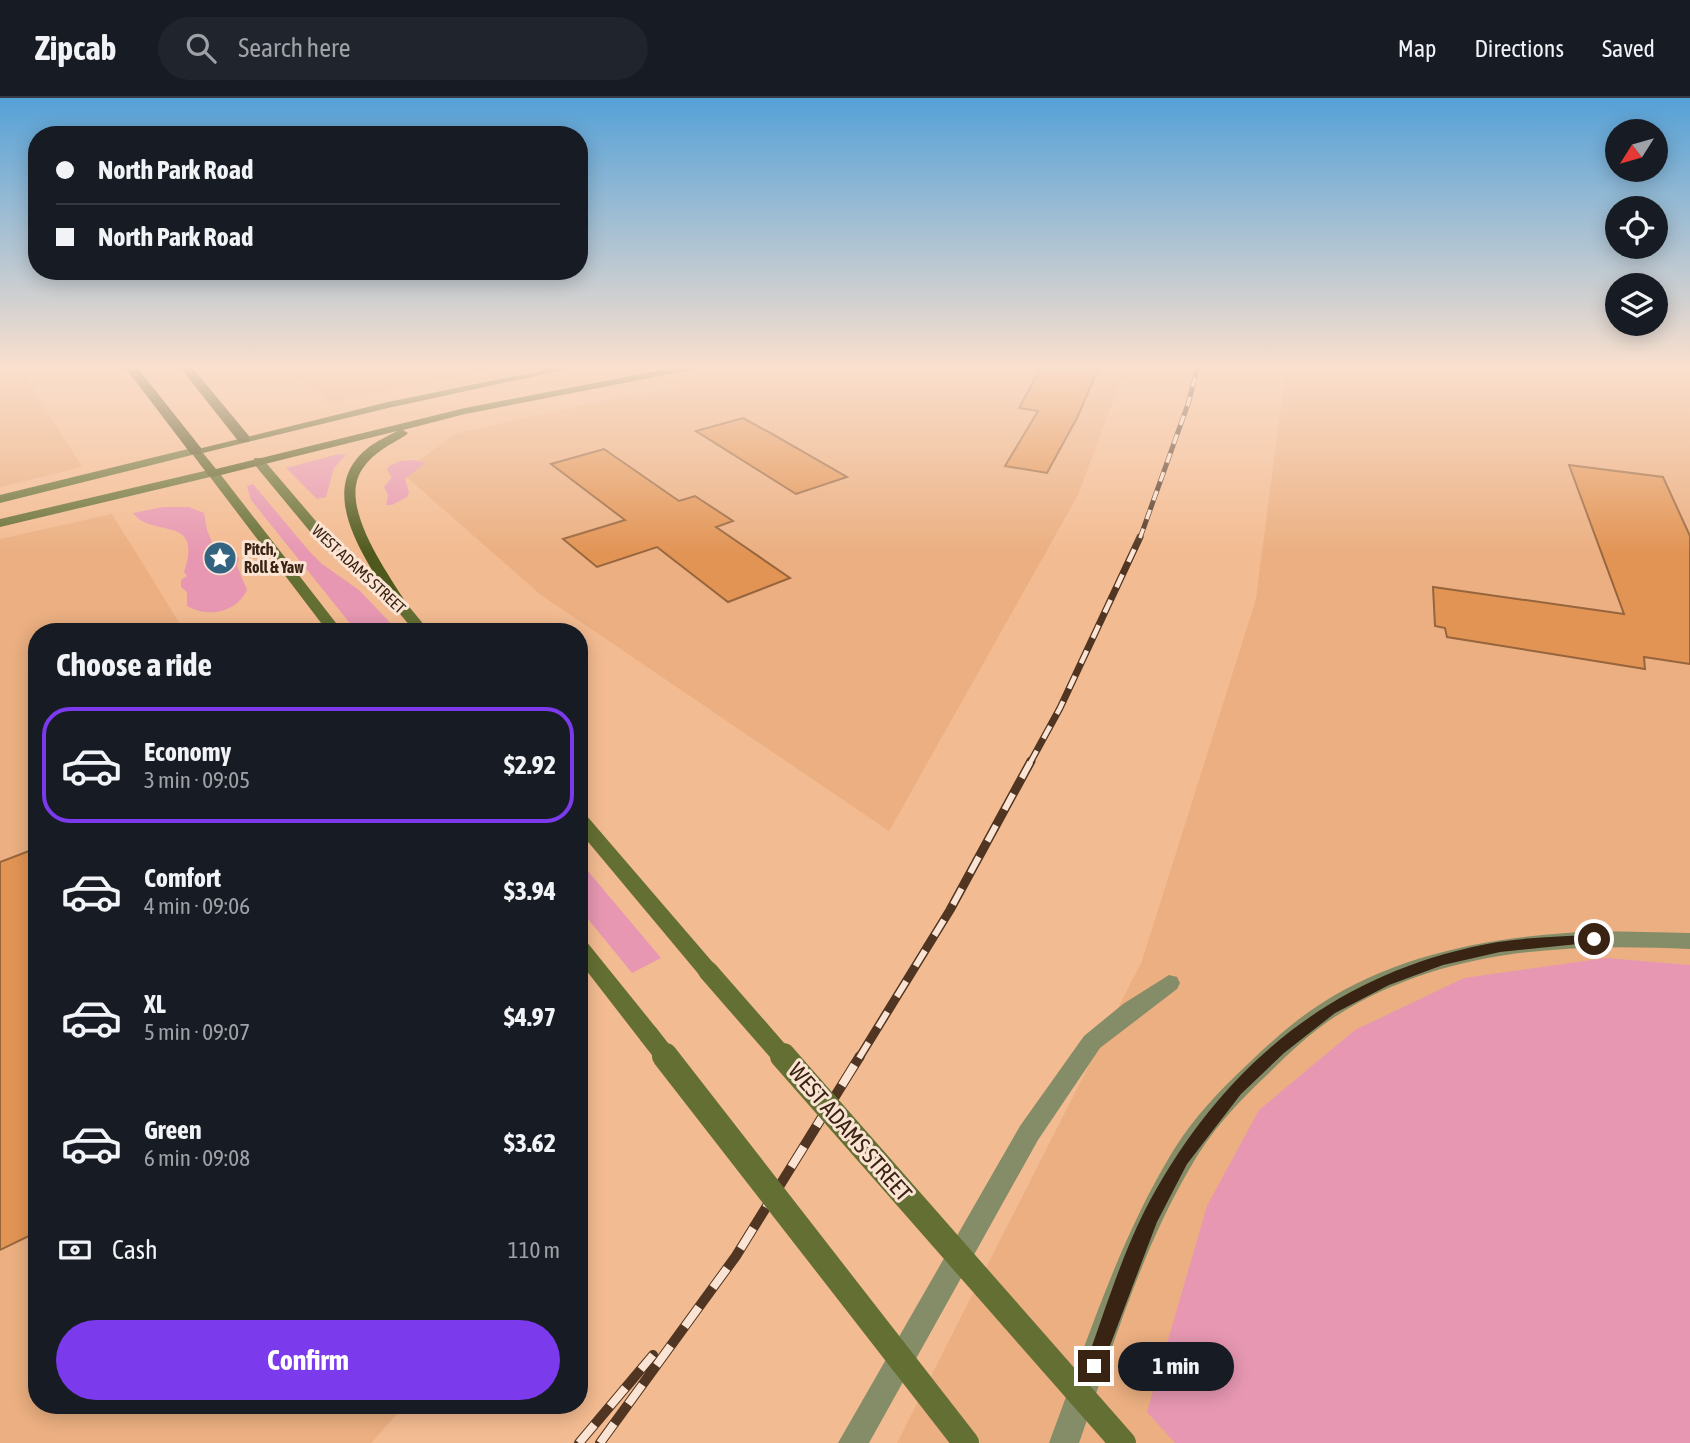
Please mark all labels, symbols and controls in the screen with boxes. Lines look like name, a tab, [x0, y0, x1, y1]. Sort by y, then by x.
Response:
search box	[158, 17, 648, 80]
text: Zipcab	[35, 29, 116, 67]
icon: search	[182, 29, 220, 67]
text: Search here	[238, 33, 350, 63]
text: Map	[1398, 35, 1436, 62]
text: Directions	[1474, 35, 1564, 62]
text: Saved	[1602, 35, 1655, 62]
north arrow	[1605, 119, 1668, 182]
map controls	[1605, 119, 1668, 336]
text: North Park Road	[98, 155, 253, 185]
button: locate	[1605, 196, 1668, 259]
text: North Park Road	[98, 222, 253, 252]
button: layers	[1605, 273, 1668, 336]
street label: WEST ADAMS STREET	[309, 521, 409, 617]
place icon: Pitch, Roll & Yaw	[201, 539, 239, 577]
place label: Pitch, Roll & Yaw	[244, 540, 304, 576]
text: Choose a ride	[56, 646, 212, 683]
icon: car	[60, 734, 123, 797]
text: Economy	[144, 737, 231, 767]
text: $2.92	[504, 750, 556, 780]
text: 3 min · 09:05	[144, 767, 250, 793]
icon: car	[60, 860, 123, 923]
text: Comfort	[144, 863, 221, 893]
text: $3.94	[504, 876, 556, 906]
text: 4 min · 09:06	[144, 893, 250, 919]
route start	[1578, 923, 1610, 955]
icon: car	[60, 986, 123, 1049]
text: XL	[144, 989, 166, 1019]
text: $4.97	[504, 1002, 556, 1032]
text: 5 min · 09:07	[144, 1019, 250, 1045]
street label: WEST ADAMS STREET	[783, 1058, 917, 1206]
icon: car	[60, 1112, 123, 1175]
text: Green	[144, 1115, 202, 1145]
text: $3.62	[504, 1128, 556, 1158]
text: 6 min · 09:08	[144, 1145, 250, 1171]
icon: cash	[56, 1231, 94, 1269]
text: Cash	[112, 1235, 158, 1265]
text: 110 m	[508, 1237, 560, 1263]
button: Confirm	[56, 1320, 560, 1400]
callout: 1 min	[1118, 1342, 1234, 1390]
route end	[1078, 1350, 1110, 1382]
text: 1 min	[1153, 1353, 1199, 1379]

